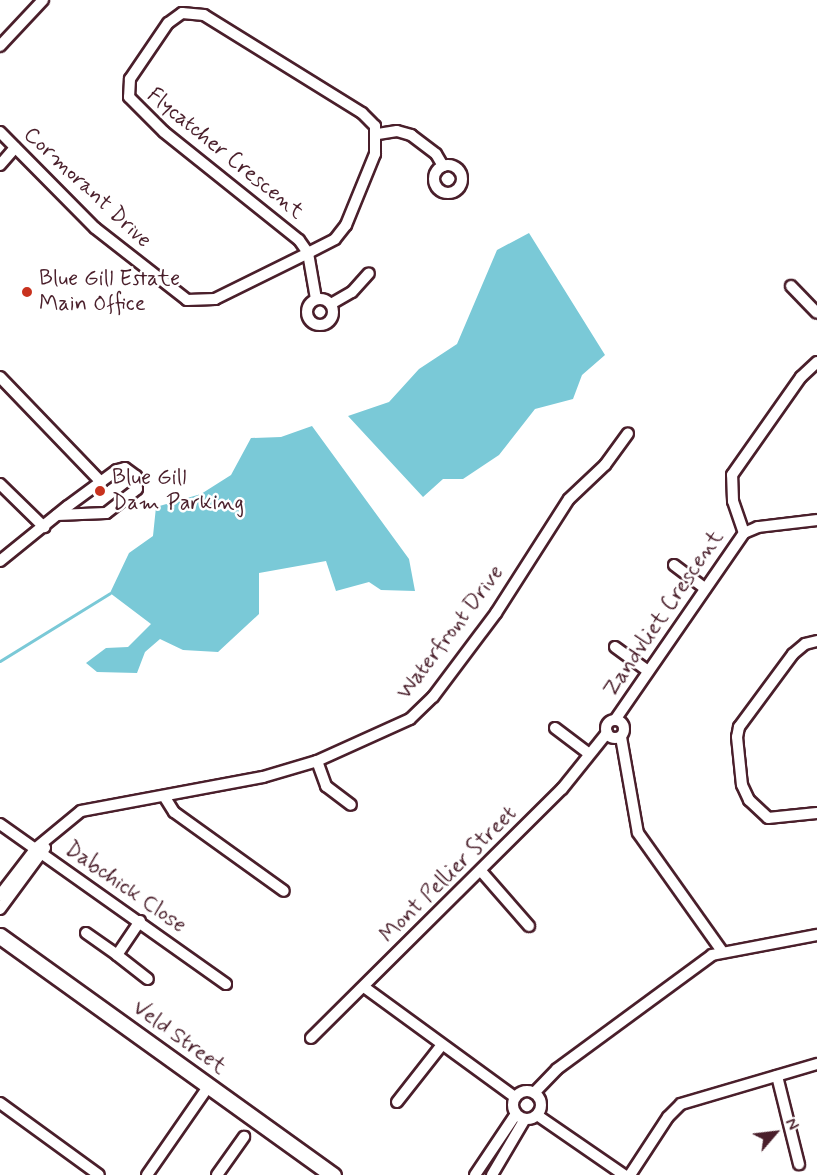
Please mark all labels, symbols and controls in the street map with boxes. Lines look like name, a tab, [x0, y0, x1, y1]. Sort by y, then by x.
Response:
street label: Flycatcher Crescent	[144, 85, 306, 223]
street label: Cormorant Drive	[17, 122, 157, 254]
place label: Blue Gill Estate Main Office	[39, 266, 180, 318]
marker: Blue Gill Estate Main Office	[20, 285, 34, 299]
place label: Blue Gill Dam Parking	[112, 465, 236, 516]
marker: Blue Gill Dam Parking	[93, 484, 107, 498]
street label: Zandvliet Crescent	[601, 529, 727, 699]
street label: Waterfront Drive	[392, 561, 510, 705]
street label: Mont Pellier Street	[374, 800, 524, 950]
street label: Dabchick Close	[59, 836, 191, 940]
street label: Veld Street	[127, 995, 231, 1081]
north arrow	[745, 1103, 805, 1163]
text: N	[780, 1115, 803, 1134]

